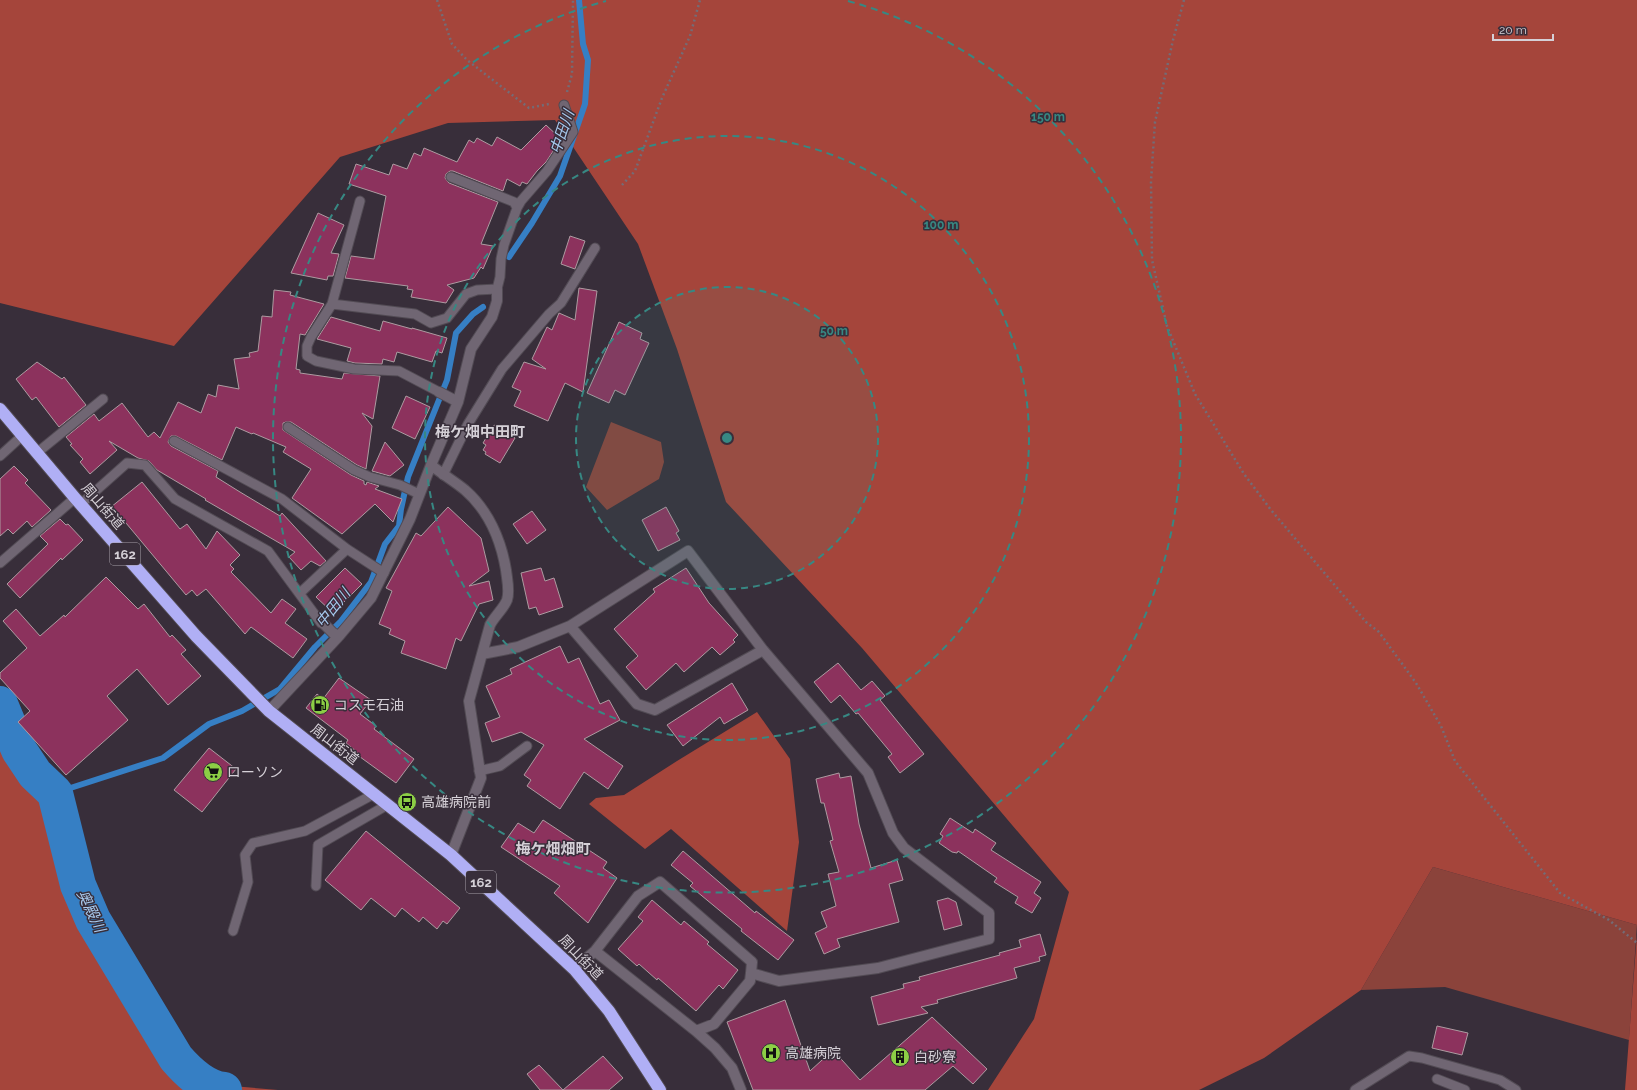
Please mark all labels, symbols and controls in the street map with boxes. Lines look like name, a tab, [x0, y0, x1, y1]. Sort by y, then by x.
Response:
scale bar	[1493, 16, 1553, 42]
text: 20 m	[1499, 23, 1527, 37]
water label: 中田川	[546, 106, 578, 156]
text: 150 m	[1031, 110, 1065, 124]
text: 100 m	[924, 218, 958, 232]
text: 50 m	[820, 324, 848, 338]
district label: 梅ケ畑中田町	[435, 423, 525, 441]
centre of rings	[720, 431, 734, 445]
street label: 周山街道	[79, 480, 127, 532]
road number: 162	[110, 543, 140, 565]
water label: 中田川	[312, 583, 355, 631]
fuel station icon: コスモ石油	[309, 694, 331, 716]
place label: コスモ石油	[334, 697, 404, 713]
street label: 周山街道	[308, 720, 362, 768]
supermarket icon: ローソン	[202, 761, 224, 783]
place label: ローソン	[227, 764, 283, 780]
bus stop icon: 高雄病院前	[396, 791, 418, 813]
place label: 高雄病院前	[421, 794, 491, 810]
district label: 梅ケ畑畑町	[515, 840, 591, 858]
road number: 162	[466, 871, 496, 893]
water label: 奥殿川	[73, 887, 110, 937]
street label: 周山街道	[556, 931, 606, 983]
hospital icon: 高雄病院	[760, 1042, 782, 1064]
place label: 高雄病院	[785, 1045, 841, 1061]
building icon: 白砂寮	[889, 1046, 911, 1068]
place label: 白砂寮	[914, 1049, 956, 1065]

